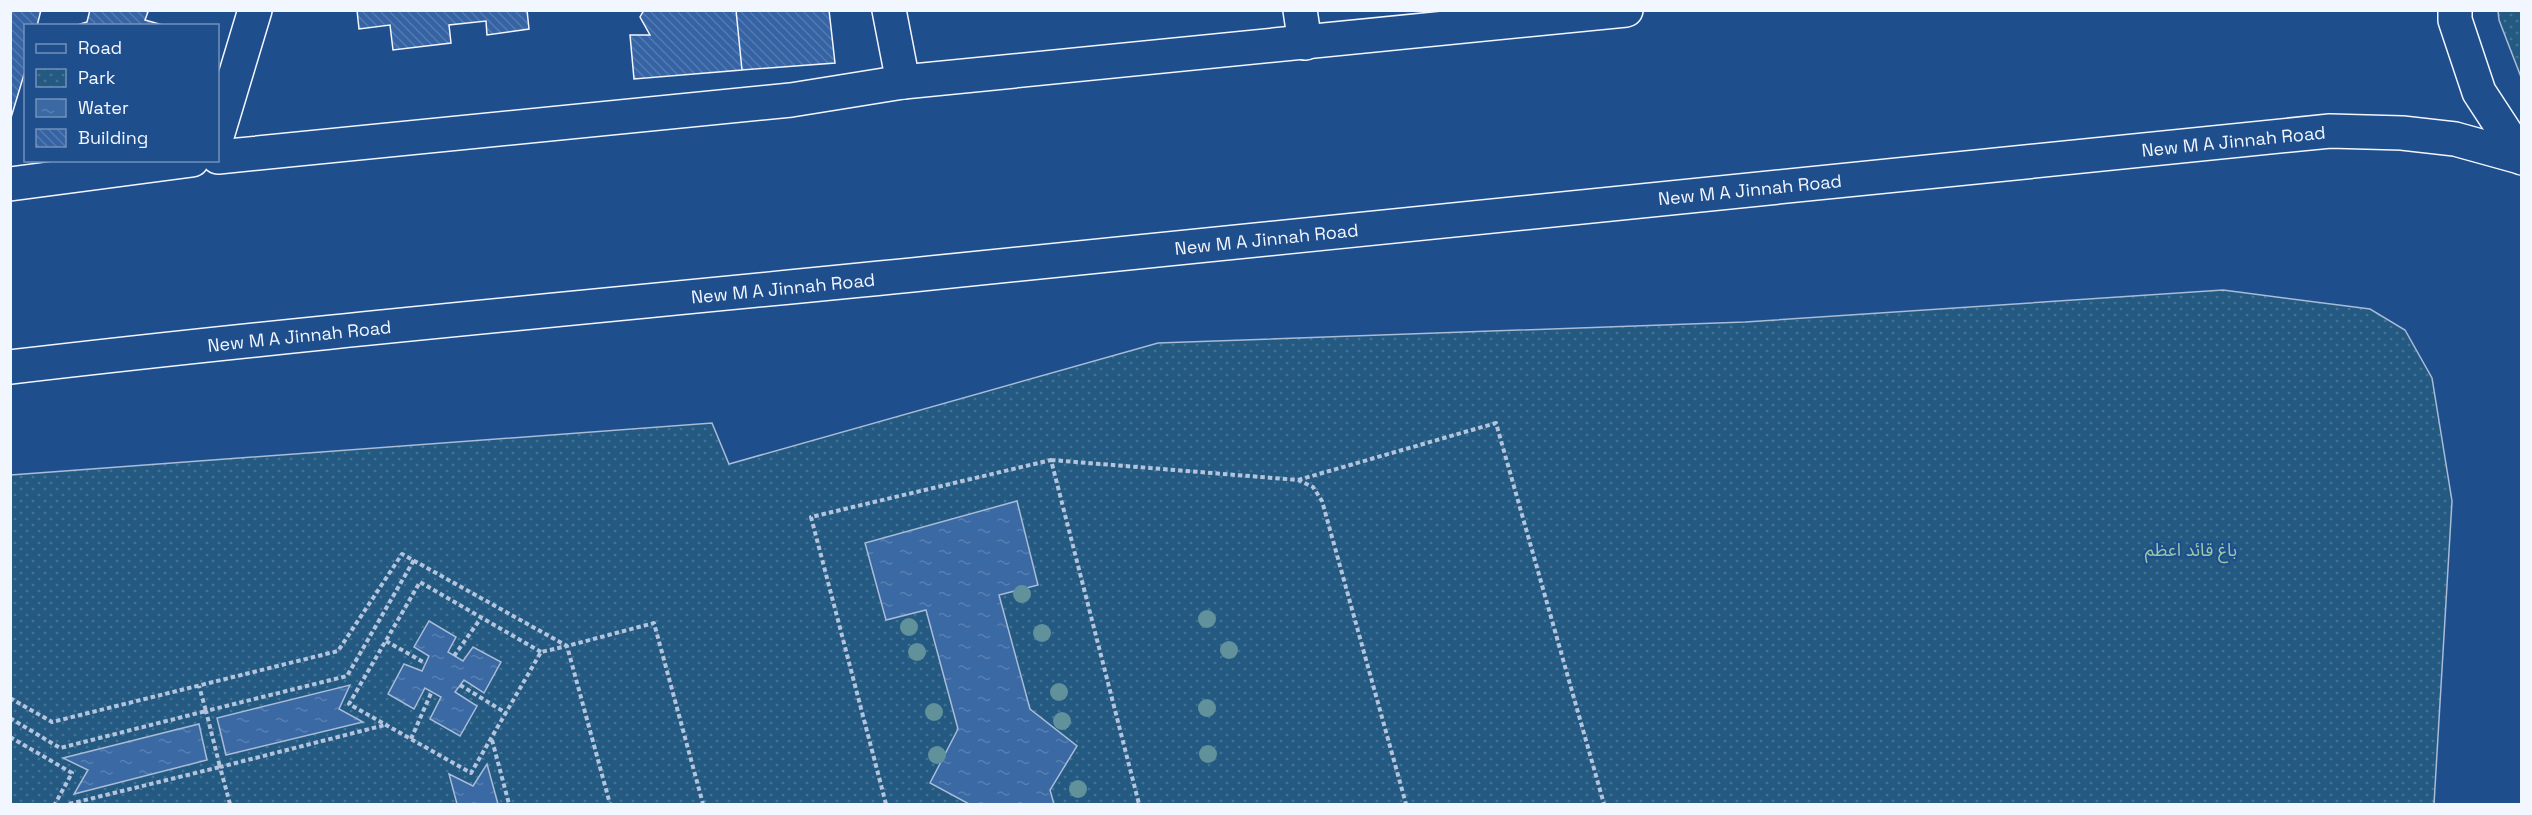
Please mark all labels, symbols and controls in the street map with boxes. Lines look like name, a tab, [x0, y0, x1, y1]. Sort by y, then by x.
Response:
legend	[24, 24, 219, 162]
text: Road	[78, 36, 122, 59]
text: Park	[78, 66, 116, 89]
text: Water	[78, 96, 129, 119]
street label: New M A Jinnah Road	[2140, 120, 2326, 161]
text: Building	[78, 126, 148, 149]
street label: New M A Jinnah Road	[1657, 168, 1843, 210]
street label: New M A Jinnah Road	[1173, 218, 1359, 259]
street label: New M A Jinnah Road	[690, 267, 876, 308]
street label: New M A Jinnah Road	[206, 315, 392, 356]
park label: باغ قائد اعظم	[2145, 538, 2237, 564]

